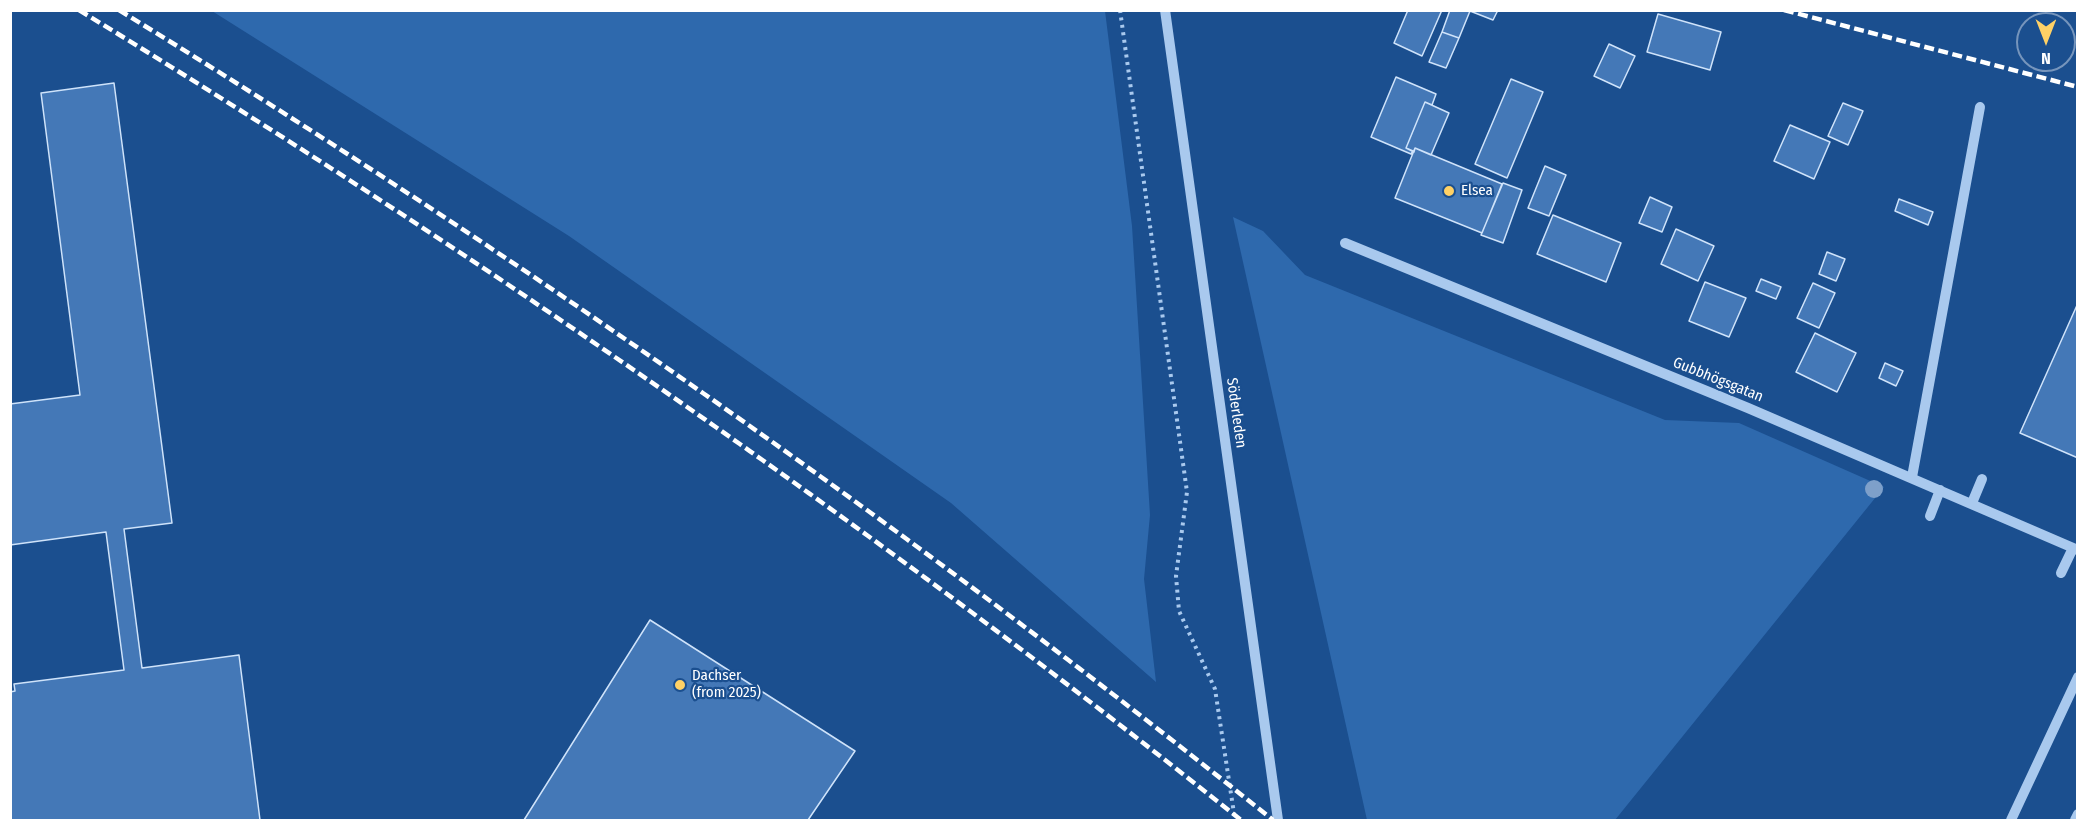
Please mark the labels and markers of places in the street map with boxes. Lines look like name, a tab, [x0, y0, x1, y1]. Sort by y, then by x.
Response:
place label: Elsea	[1461, 182, 1493, 200]
marker: Elsea	[1442, 184, 1456, 198]
place label: Dachser (from 2025)	[692, 667, 761, 702]
marker: Dachser (from 2025)	[673, 678, 687, 692]

